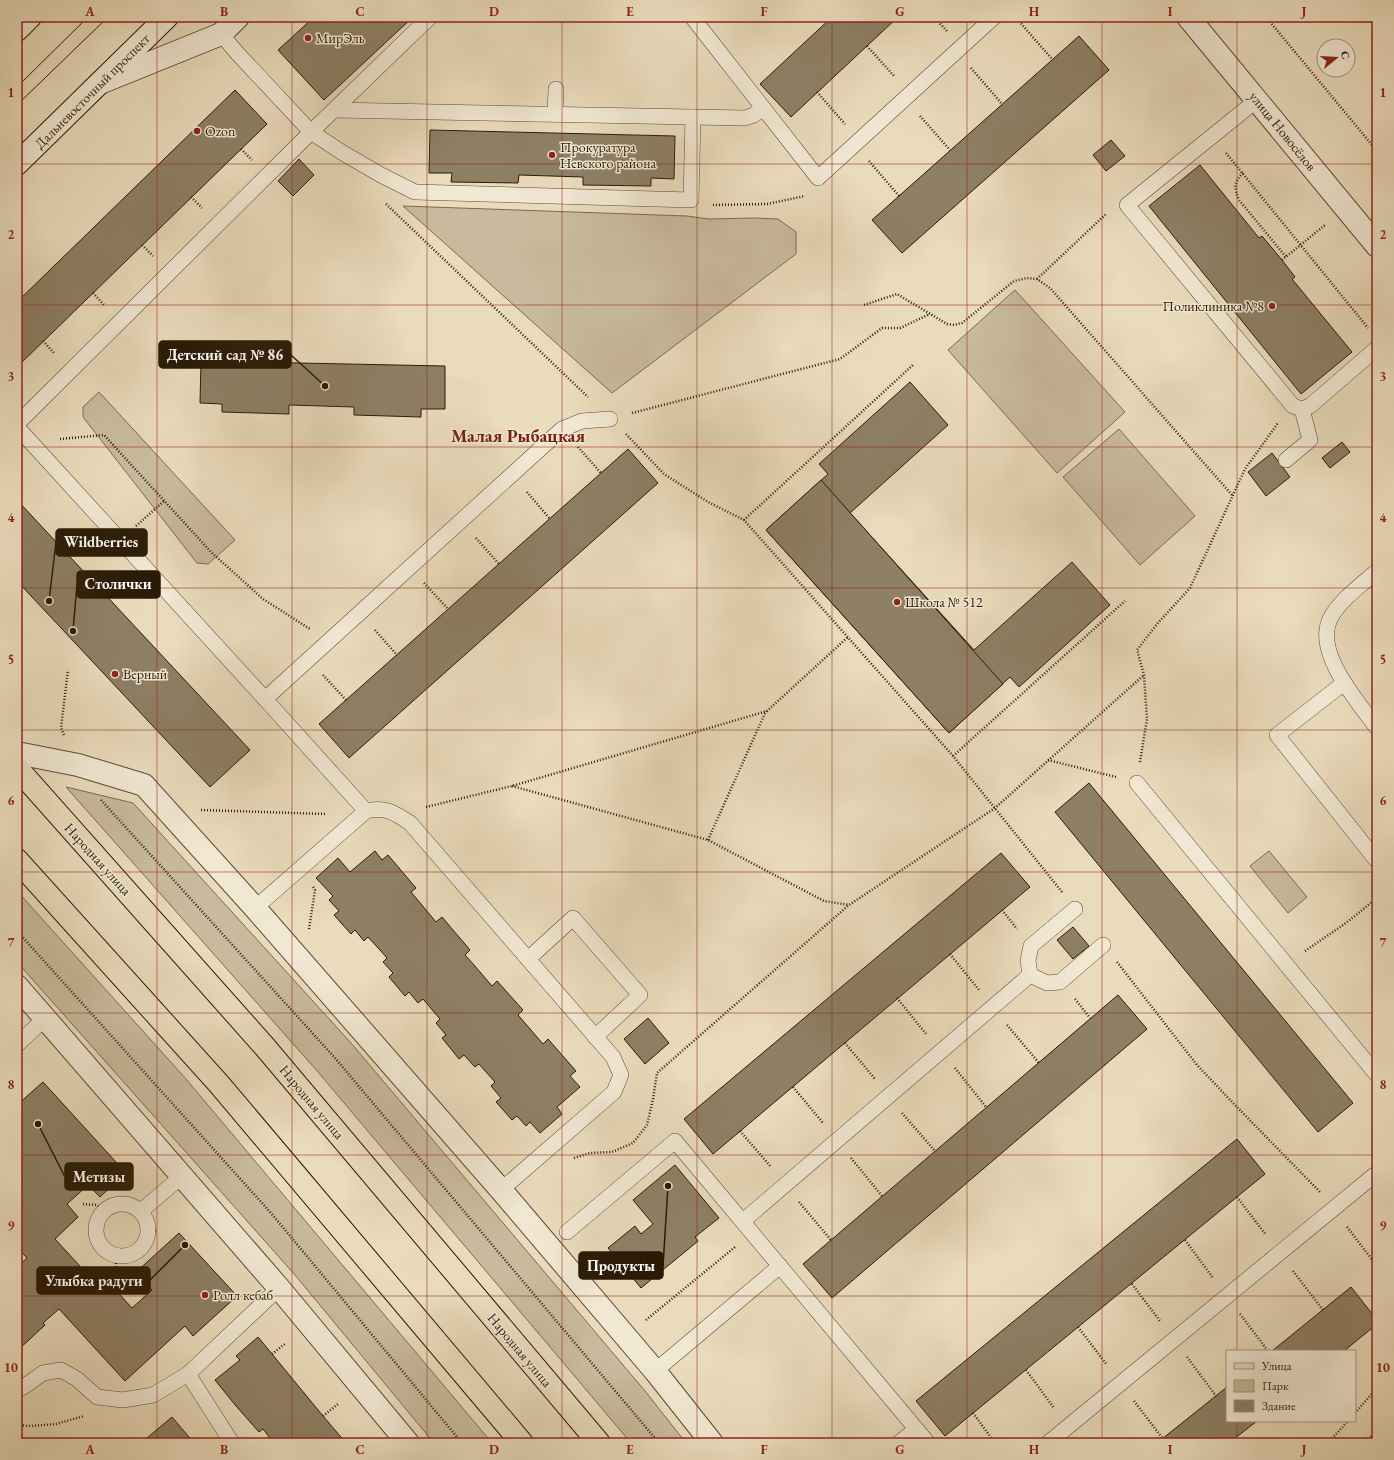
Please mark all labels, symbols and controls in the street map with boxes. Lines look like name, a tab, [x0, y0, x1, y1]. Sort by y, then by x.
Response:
text: A	[84, 3, 95, 20]
text: B	[220, 3, 228, 20]
text: C	[355, 3, 365, 20]
text: D	[489, 3, 499, 20]
text: E	[626, 3, 634, 20]
text: F	[760, 3, 768, 20]
text: G	[895, 3, 905, 20]
text: H	[1029, 3, 1040, 20]
text: I	[1168, 3, 1173, 20]
text: J	[1300, 3, 1307, 20]
street label: Дальневосточный проспект	[31, 29, 154, 152]
place label: МирЭль	[316, 29, 365, 47]
marker: МирЭль	[303, 33, 313, 43]
north arrow	[1316, 38, 1356, 78]
text: С	[1338, 49, 1353, 61]
text: 1	[8, 84, 15, 101]
text: 1	[1380, 84, 1387, 101]
street label: улица Новосёлов	[1245, 88, 1321, 174]
place label: Ozon	[205, 122, 236, 140]
marker: Ozon	[192, 126, 202, 136]
place label: Прокуратура Невского района	[560, 138, 656, 172]
marker: Прокуратура Невского района	[547, 150, 557, 160]
text: 2	[8, 226, 15, 243]
text: 2	[1380, 226, 1387, 243]
place label: Поликлиника №8	[1162, 297, 1264, 315]
marker: Поликлиника №8	[1267, 301, 1277, 311]
callout: Детский сад № 86	[159, 341, 291, 368]
text: Детский сад № 86	[167, 345, 283, 364]
text: 3	[8, 368, 15, 385]
text: 3	[1380, 368, 1387, 385]
district label: Малая Рыбацкая	[451, 424, 585, 447]
text: 4	[8, 509, 15, 526]
text: 4	[1380, 509, 1387, 526]
callout: Wildberries	[56, 529, 147, 556]
text: Wildberries	[64, 532, 138, 551]
callout: Столички	[77, 571, 160, 598]
text: Столички	[85, 574, 152, 593]
place label: Школа № 512	[905, 593, 983, 611]
marker: Школа № 512	[892, 597, 902, 607]
text: 5	[8, 651, 14, 668]
text: 5	[1380, 651, 1386, 668]
place label: Верный	[123, 665, 168, 683]
marker: Верный	[110, 669, 120, 679]
text: 6	[8, 792, 15, 809]
text: 6	[1380, 792, 1387, 809]
street label: Народная улица	[61, 819, 136, 899]
text: 7	[8, 934, 15, 951]
text: 7	[1380, 934, 1387, 951]
street label: Народная улица	[276, 1061, 349, 1143]
text: 8	[8, 1076, 15, 1093]
text: 8	[1380, 1076, 1387, 1093]
callout: Метизы	[65, 1163, 133, 1190]
text: Метизы	[73, 1167, 125, 1186]
text: 9	[8, 1217, 15, 1234]
text: 9	[1380, 1217, 1387, 1234]
callout: Продукты	[579, 1252, 663, 1279]
text: Продукты	[587, 1256, 655, 1275]
callout: Улыбка радуги	[37, 1267, 150, 1294]
text: Улыбка радуги	[44, 1271, 143, 1290]
place label: Ролл кебаб	[213, 1286, 273, 1304]
marker: Ролл кебаб	[200, 1290, 210, 1300]
street label: Народная улица	[484, 1309, 557, 1391]
legend	[1226, 1350, 1356, 1422]
text: Улица	[1261, 1358, 1292, 1374]
text: 10	[4, 1359, 18, 1376]
text: 10	[1376, 1359, 1390, 1376]
text: Парк	[1262, 1378, 1289, 1394]
text: Здание	[1262, 1398, 1296, 1414]
text: A	[84, 1441, 95, 1458]
text: B	[220, 1441, 228, 1458]
text: C	[355, 1441, 365, 1458]
text: D	[489, 1441, 499, 1458]
text: E	[626, 1441, 634, 1458]
text: F	[760, 1441, 768, 1458]
text: G	[895, 1441, 905, 1458]
text: H	[1029, 1441, 1040, 1458]
text: I	[1168, 1441, 1173, 1458]
text: J	[1300, 1441, 1307, 1458]

